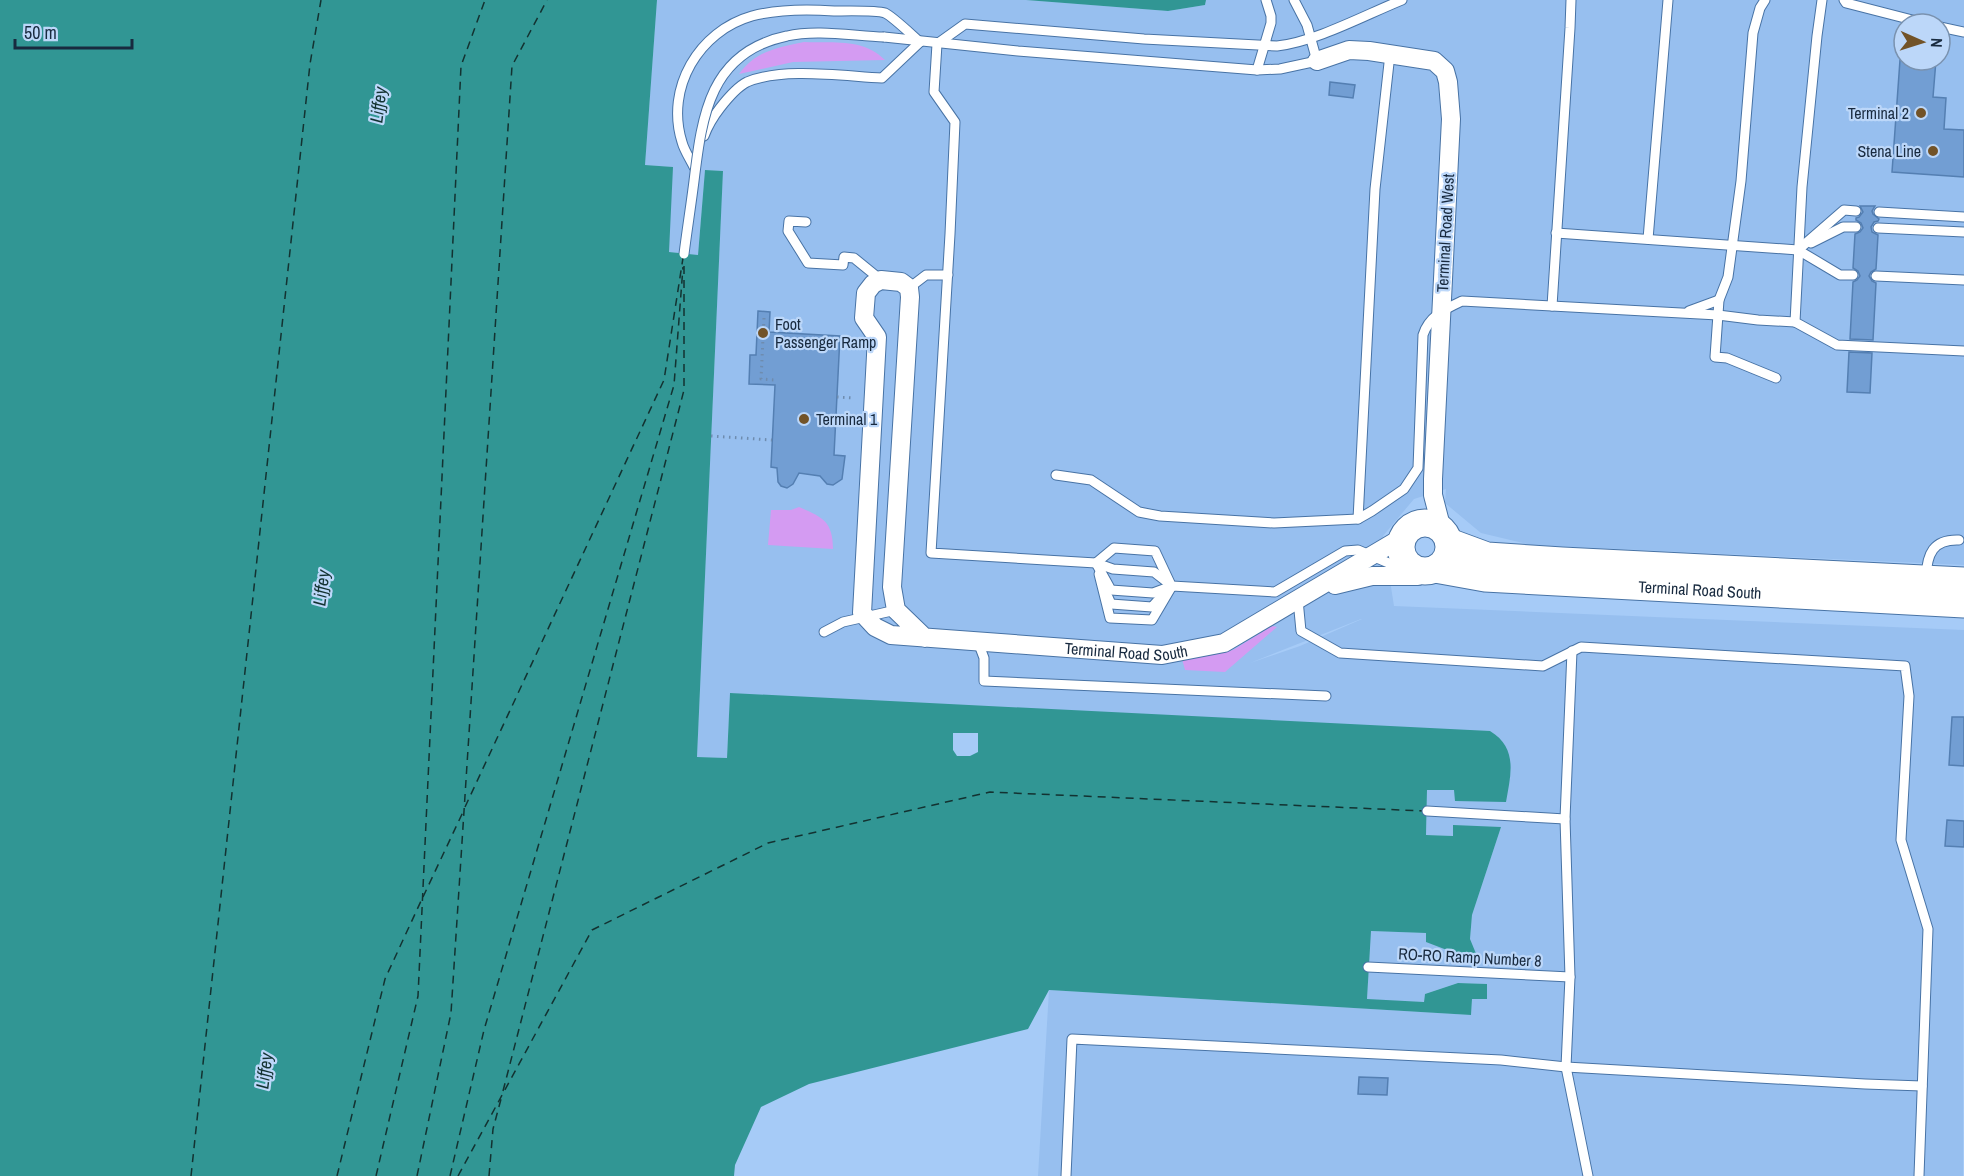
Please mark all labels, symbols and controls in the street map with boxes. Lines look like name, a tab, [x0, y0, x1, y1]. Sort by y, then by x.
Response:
scale bar	[15, 12, 132, 50]
north arrow	[1892, 12, 1952, 72]
text: 50 m	[24, 20, 57, 45]
text: N	[1926, 37, 1948, 48]
water label: Liffey	[363, 84, 393, 124]
place label: Terminal 2	[1848, 102, 1909, 124]
marker: Terminal 2	[1914, 106, 1928, 120]
place label: Stena Line	[1858, 140, 1921, 162]
marker: Stena Line	[1926, 144, 1940, 158]
street label: Terminal Road West	[1431, 173, 1459, 293]
place label: Foot Passenger Ramp	[775, 313, 876, 353]
marker: Foot Passenger Ramp	[756, 326, 770, 340]
place label: Terminal 1	[816, 408, 878, 430]
marker: Terminal 1	[797, 412, 811, 426]
water label: Liffey	[306, 567, 336, 607]
street label: Terminal Road South	[1638, 575, 1762, 604]
street label: Terminal Road South	[1064, 637, 1189, 666]
street label: RO-RO Ramp Number 8	[1398, 942, 1542, 972]
water label: Liffey	[249, 1050, 279, 1090]

